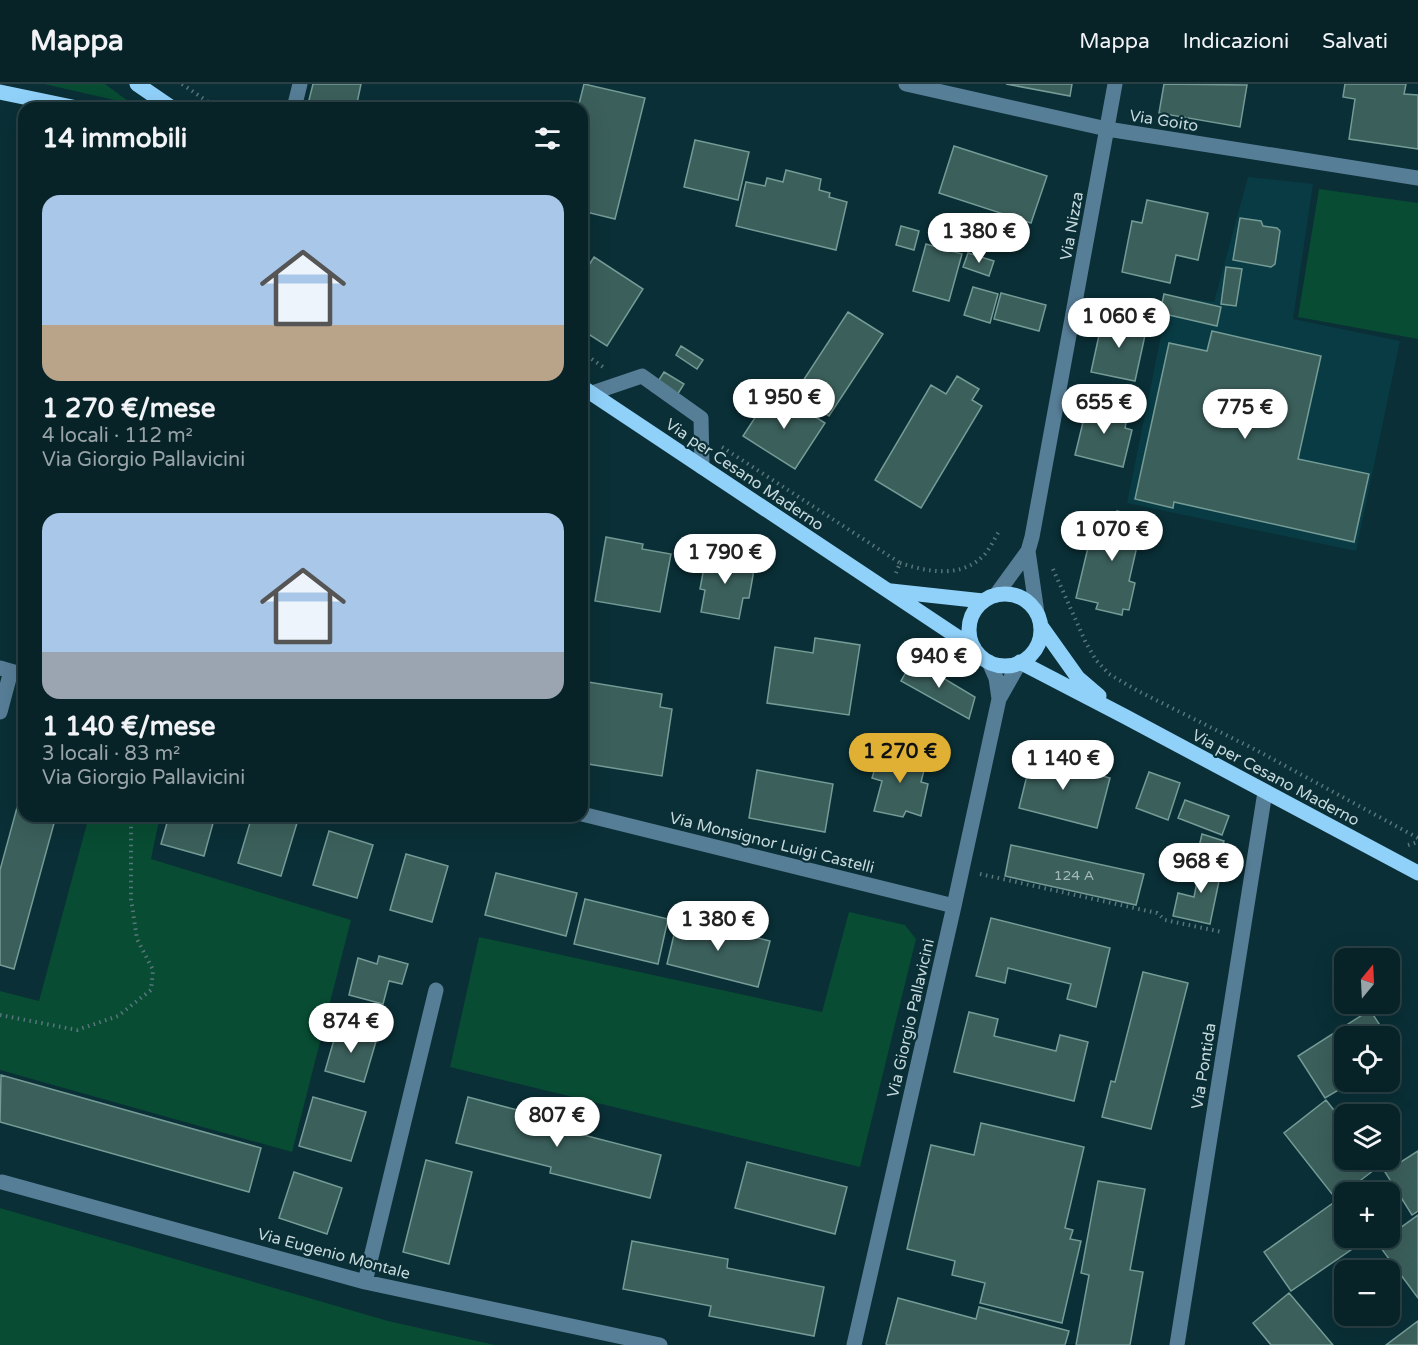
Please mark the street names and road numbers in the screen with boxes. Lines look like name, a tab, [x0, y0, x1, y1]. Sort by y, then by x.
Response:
street label: Via Goito	[1128, 106, 1200, 136]
street label: Via Nizza	[1056, 190, 1088, 262]
street label: Via per Cesano Maderno	[661, 414, 828, 535]
street label: Via per Cesano Maderno	[1188, 725, 1363, 831]
street label: Via Monsignor Luigi Castelli	[667, 808, 876, 878]
street label: Via Giorgio Pallavicini	[883, 937, 939, 1100]
street label: Via Pontida	[1187, 1022, 1221, 1111]
street label: Via Eugenio Montale	[255, 1224, 412, 1284]

